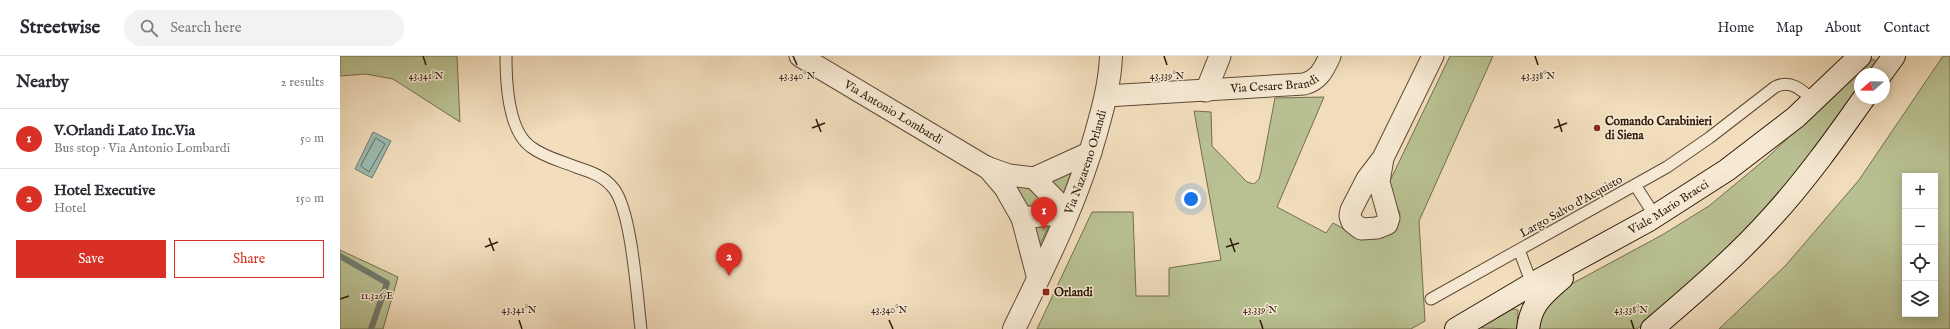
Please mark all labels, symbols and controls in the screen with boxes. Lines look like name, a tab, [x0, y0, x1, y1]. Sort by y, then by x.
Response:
search box	[124, 10, 404, 46]
text: Streetwise	[20, 16, 100, 40]
icon: search	[138, 17, 160, 39]
text: Search here	[170, 18, 242, 37]
text: Home	[1718, 19, 1754, 37]
text: Map	[1776, 19, 1803, 37]
text: About	[1825, 19, 1861, 37]
text: Contact	[1883, 19, 1930, 37]
north arrow	[1854, 68, 1890, 104]
text: 43.341°N	[409, 70, 444, 83]
text: 43.340°N	[779, 70, 815, 83]
text: 43.339°N	[1150, 70, 1185, 83]
text: 43.338°N	[1521, 70, 1555, 83]
text: Nearby	[16, 72, 69, 93]
street label: Via Cesare Brandi	[1229, 72, 1322, 96]
text: 2 results	[280, 74, 324, 91]
street label: Via Antonio Lombardi	[840, 77, 946, 148]
street label: Via Nazareno Orlandi	[1061, 108, 1110, 217]
place label: Comando Carabinieri di Siena	[1605, 114, 1713, 143]
text: V.Orlandi Lato Inc.Via	[54, 121, 195, 140]
marker: Comando Carabinieri di Siena	[1592, 123, 1602, 133]
text: 1	[27, 130, 31, 147]
text: 50 m	[300, 130, 324, 147]
text: Bus stop · Via Antonio Lombardi	[54, 140, 230, 157]
street label: Largo Salvo d'Acquisto	[1517, 172, 1626, 242]
map controls	[1902, 173, 1938, 317]
button: +	[1902, 173, 1938, 209]
street label: Viale Mario Bracci	[1625, 177, 1712, 238]
text: Hotel Executive	[54, 181, 155, 200]
your location	[1181, 189, 1201, 209]
text: 2	[26, 190, 32, 207]
text: 150 m	[295, 190, 324, 207]
pin: 1	[1031, 197, 1057, 230]
text: Hotel	[54, 200, 86, 217]
button: −	[1902, 209, 1938, 245]
button: Save	[16, 240, 166, 278]
button: Share	[174, 240, 324, 278]
pin: 2	[716, 243, 742, 276]
button: locate	[1902, 245, 1938, 281]
button: layers	[1902, 281, 1938, 317]
place label: Orlandi	[1054, 285, 1094, 300]
marker: Orlandi	[1041, 287, 1051, 297]
text: 11.326°E	[361, 290, 393, 303]
text: 43.341°N	[502, 304, 537, 317]
text: 43.340°N	[871, 304, 907, 317]
text: 43.339°N	[1243, 304, 1278, 317]
text: 43.338°N	[1614, 304, 1648, 317]

